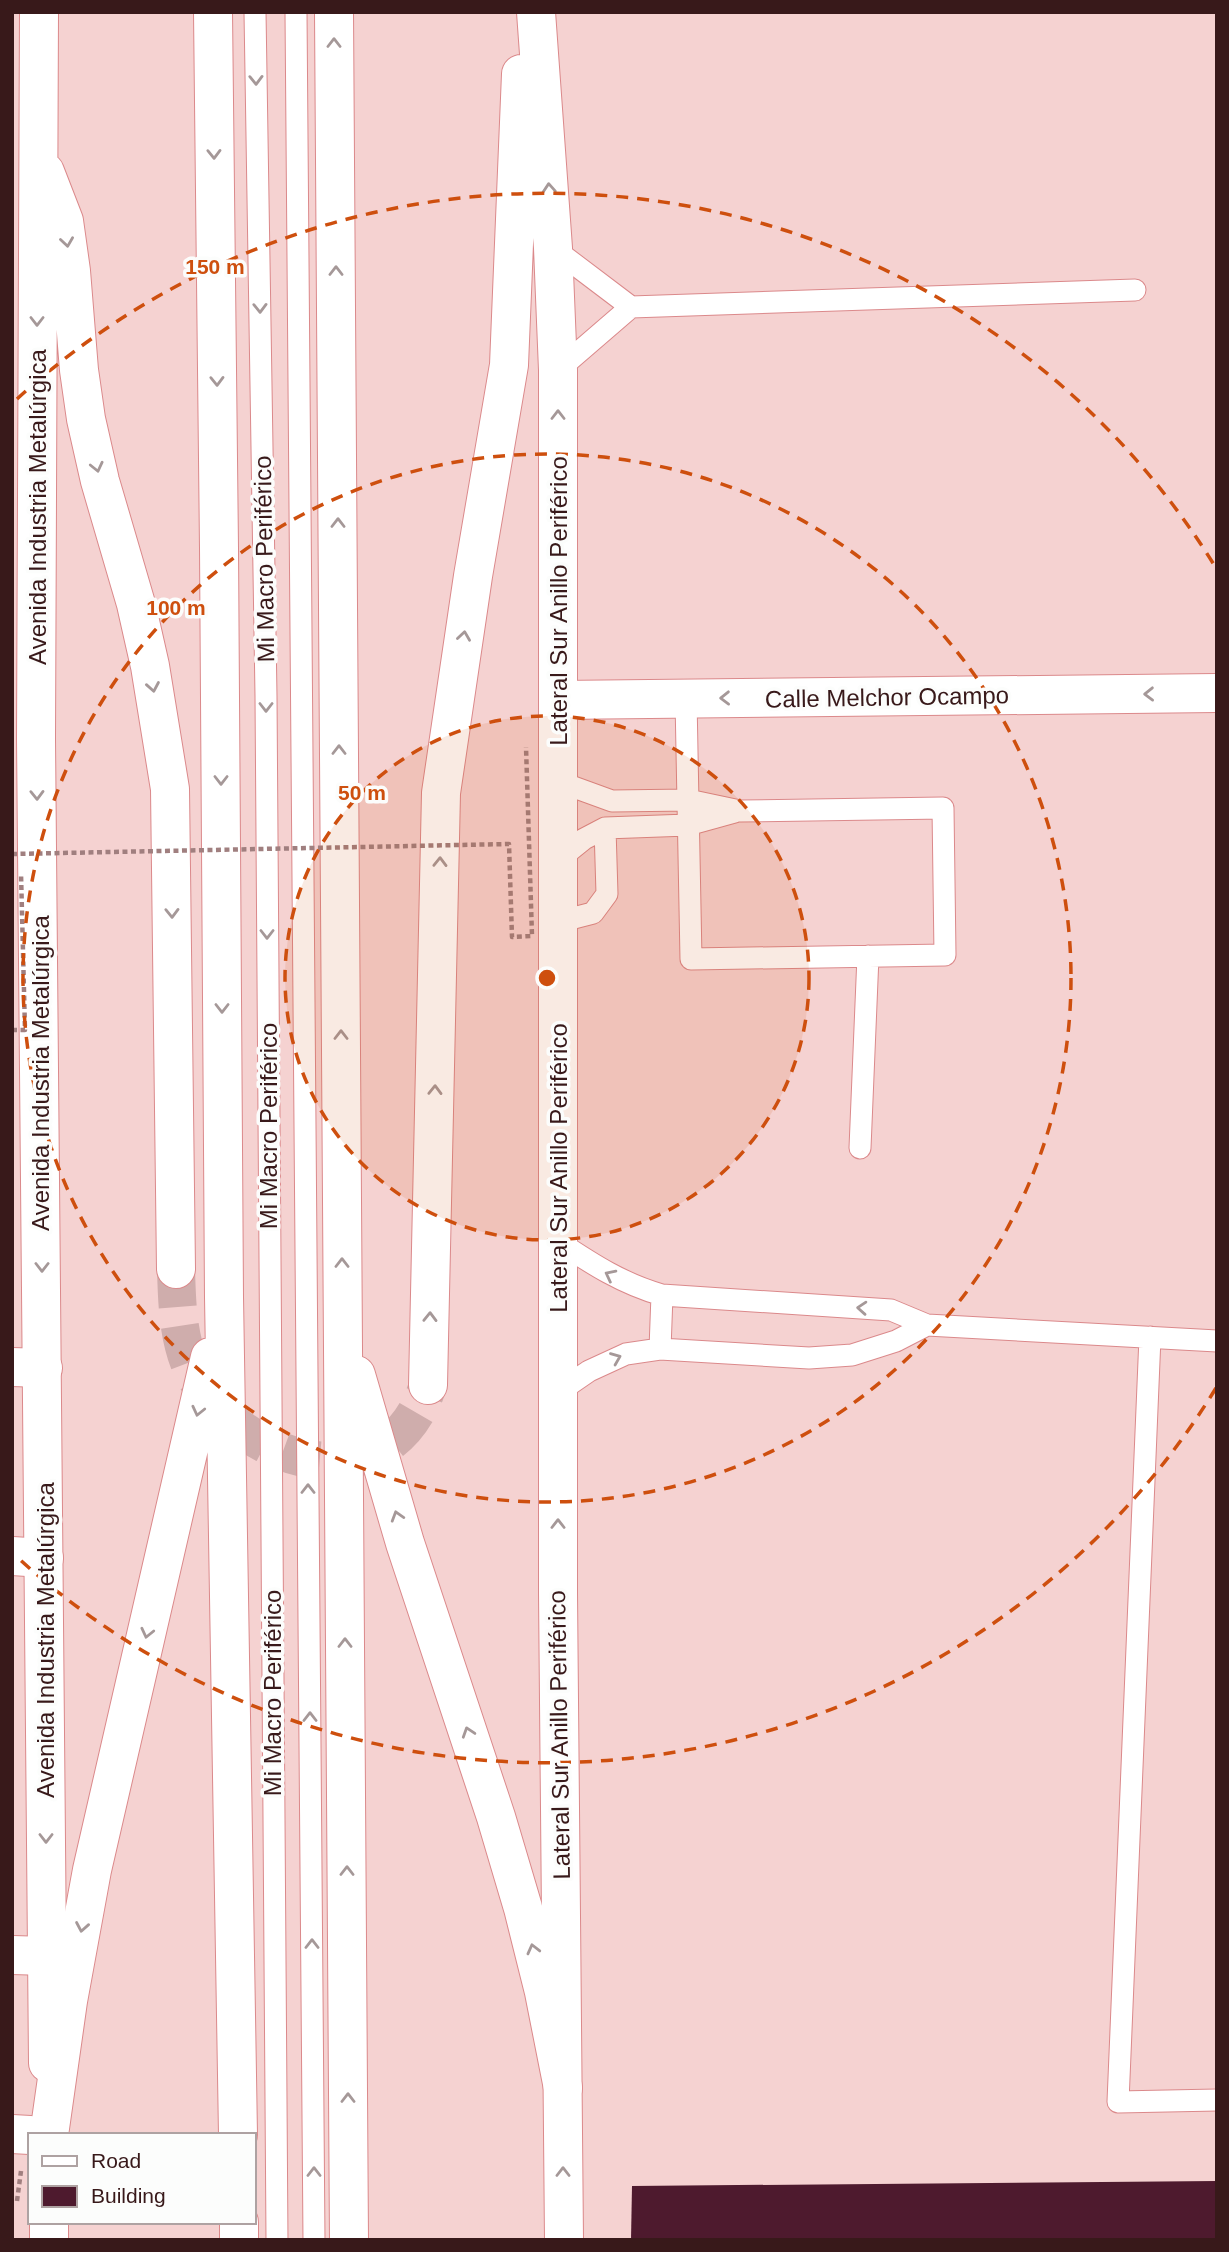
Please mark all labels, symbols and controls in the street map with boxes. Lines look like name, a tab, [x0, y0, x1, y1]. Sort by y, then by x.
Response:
one-way arrow	[327, 37, 342, 48]
one-way arrow	[249, 75, 264, 86]
one-way arrow	[207, 149, 222, 160]
one-way arrow	[542, 182, 557, 193]
one-way arrow	[59, 236, 74, 248]
text: 150 m	[185, 255, 245, 278]
one-way arrow	[328, 265, 344, 275]
one-way arrow	[252, 303, 268, 314]
one-way arrow	[29, 316, 45, 327]
street label: Avenida Industria Metalúrgica	[24, 348, 51, 665]
one-way arrow	[209, 377, 225, 387]
one-way arrow	[550, 409, 566, 420]
street label: Mi Macro Periférico	[249, 455, 279, 663]
street label: Lateral Sur Anillo Periférico	[545, 456, 572, 746]
one-way arrow	[89, 461, 103, 473]
one-way arrow	[330, 517, 345, 528]
text: 100 m	[146, 596, 206, 619]
one-way arrow	[456, 631, 471, 642]
one-way arrow	[145, 681, 160, 693]
street label: Calle Melchor Ocampo	[765, 681, 1009, 713]
one-way arrow	[1143, 686, 1153, 702]
one-way arrow	[719, 691, 730, 706]
one-way arrow	[258, 702, 274, 713]
one-way arrow	[331, 744, 347, 755]
one-way arrow	[213, 776, 229, 786]
text: 50 m	[338, 781, 386, 804]
one-way arrow	[30, 790, 45, 801]
one-way arrow	[432, 857, 447, 868]
one-way arrow	[164, 908, 179, 919]
street label: Avenida Industria Metalúrgica	[27, 914, 54, 1231]
one-way arrow	[259, 930, 275, 940]
centre of rings	[535, 966, 559, 990]
one-way arrow	[214, 1003, 230, 1014]
street label: Mi Macro Periférico	[255, 1023, 282, 1229]
street label: Lateral Sur Anillo Periférico	[545, 1023, 572, 1313]
one-way arrow	[333, 1030, 349, 1040]
one-way arrow	[427, 1084, 442, 1095]
one-way arrow	[334, 1257, 350, 1268]
one-way arrow	[34, 1263, 50, 1273]
one-way arrow	[605, 1269, 618, 1283]
one-way arrow	[856, 1300, 867, 1315]
one-way arrow	[422, 1311, 437, 1322]
one-way arrow	[609, 1353, 621, 1367]
one-way arrow	[191, 1405, 206, 1417]
street label: Avenida Industria Metalúrgica	[32, 1481, 59, 1798]
one-way arrow	[300, 1483, 316, 1494]
one-way arrow	[390, 1510, 405, 1522]
one-way arrow	[550, 1519, 566, 1529]
street label: Mi Macro Periférico	[259, 1590, 286, 1796]
street label: Lateral Sur Anillo Periférico	[543, 1590, 575, 1880]
one-way arrow	[140, 1627, 155, 1639]
one-way arrow	[337, 1637, 353, 1648]
one-way arrow	[302, 1711, 318, 1721]
one-way arrow	[462, 1726, 476, 1738]
one-way arrow	[38, 1833, 54, 1844]
one-way arrow	[339, 1865, 355, 1875]
one-way arrow	[75, 1921, 90, 1933]
one-way arrow	[304, 1938, 320, 1949]
one-way arrow	[527, 1944, 541, 1956]
one-way arrow	[340, 2092, 356, 2103]
legend	[28, 2133, 256, 2224]
text: Road	[91, 2149, 141, 2172]
one-way arrow	[306, 2166, 322, 2176]
one-way arrow	[555, 2166, 571, 2176]
text: Building	[91, 2184, 166, 2207]

